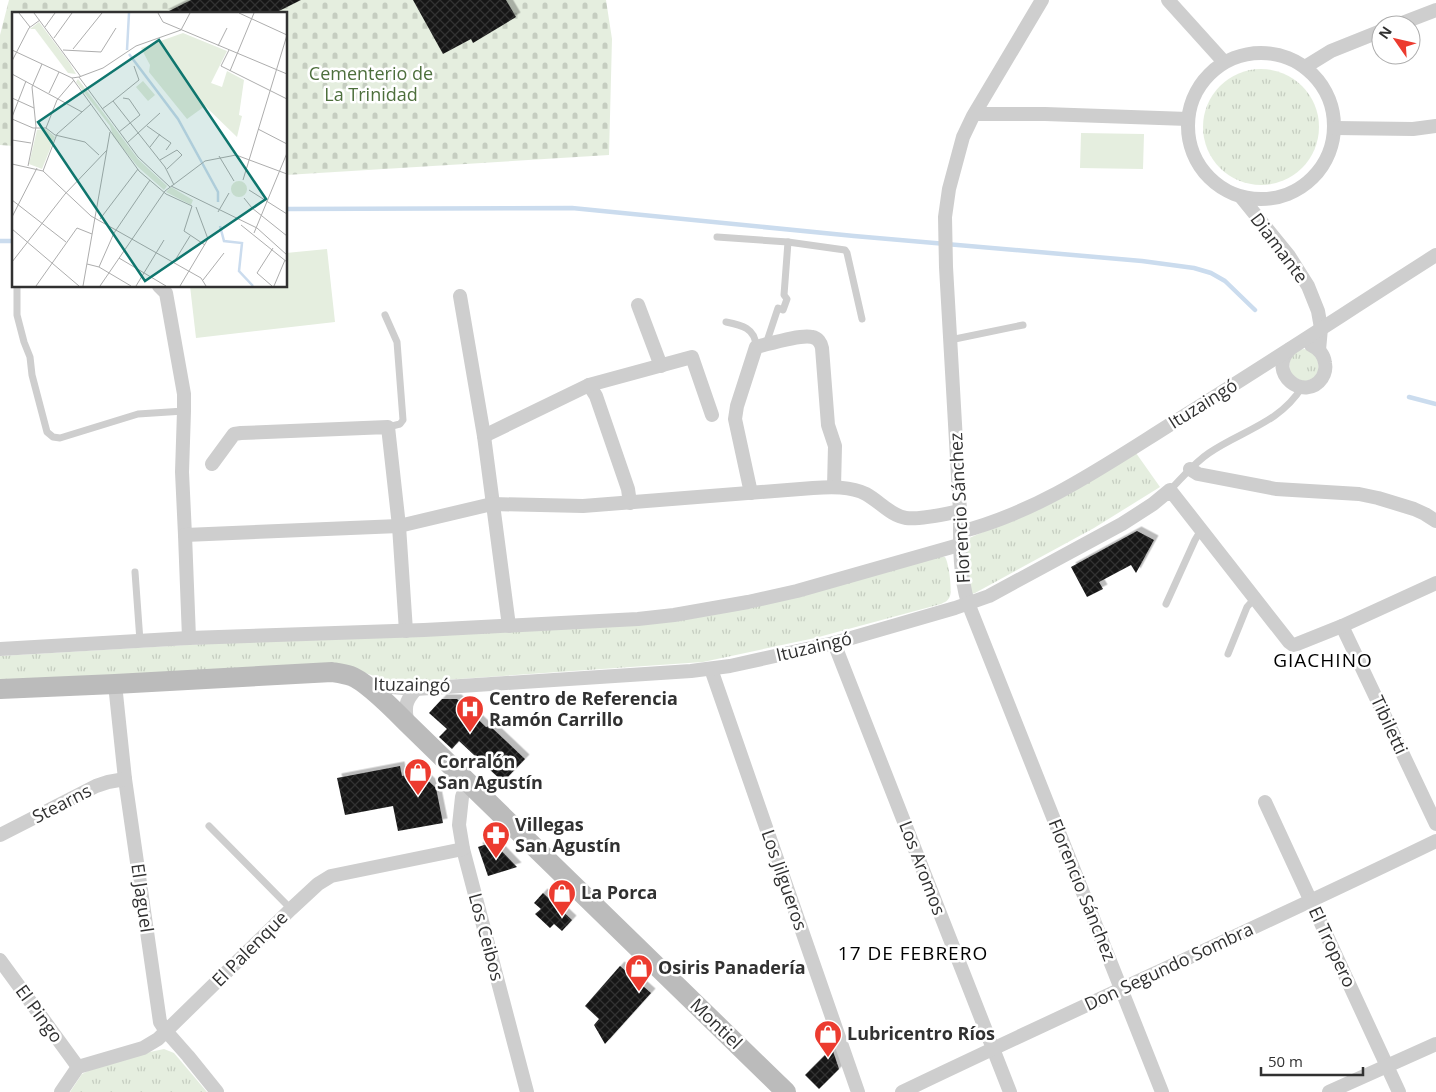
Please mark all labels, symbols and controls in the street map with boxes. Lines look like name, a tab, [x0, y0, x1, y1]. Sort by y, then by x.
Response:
inset map	[12, 12, 288, 288]
north arrow	[1371, 15, 1421, 65]
text: N	[1374, 22, 1396, 42]
park label: Cementerio de La Trinidad	[309, 61, 433, 106]
street label: Diamante	[1246, 207, 1314, 287]
street label: Ituzaingó	[1163, 373, 1242, 434]
street label: Florencio Sánchez	[943, 432, 975, 584]
street label: Ituzaingó	[774, 626, 854, 666]
district label: GIACHINO	[1273, 647, 1373, 673]
street label: Ituzaingó	[373, 671, 451, 697]
place label: Centro de Referencia Ramón Carrillo	[489, 686, 678, 731]
street label: Tibiletti	[1366, 691, 1414, 758]
hospital icon: Centro de Referencia Ramón Carrillo	[455, 694, 485, 733]
place label: Corralón San Agustín	[437, 749, 543, 794]
shop icon: Corralón San Agustín	[403, 757, 433, 796]
street label: Stearns	[28, 778, 95, 828]
place label: Villegas San Agustín	[515, 812, 621, 857]
street label: Florencio Sánchez	[1044, 815, 1122, 964]
street label: Los Aromos	[894, 817, 952, 918]
pharmacy icon: Villegas San Agustín	[481, 820, 511, 859]
street label: Los Jilgueros	[756, 826, 813, 933]
street label: El Jaguel	[126, 862, 160, 934]
shop icon: La Porca	[547, 878, 577, 917]
place label: La Porca	[581, 880, 657, 904]
street label: Los Ceibos	[464, 890, 510, 983]
street label: El Tropero	[1304, 902, 1362, 991]
street label: El Palenque	[206, 905, 292, 991]
street label: Don Segundo Sombra	[1080, 916, 1257, 1016]
district label: 17 DE FEBRERO	[838, 940, 988, 966]
shop icon: Osiris Panadería	[624, 953, 654, 992]
place label: Osiris Panadería	[658, 955, 806, 979]
street label: El Pingo	[11, 980, 69, 1047]
street label: Montiel	[685, 993, 748, 1054]
shop icon: Lubricentro Ríos	[813, 1019, 843, 1058]
place label: Lubricentro Ríos	[847, 1021, 995, 1045]
scale bar	[1261, 1044, 1364, 1076]
text: 50 m	[1268, 1051, 1303, 1071]

